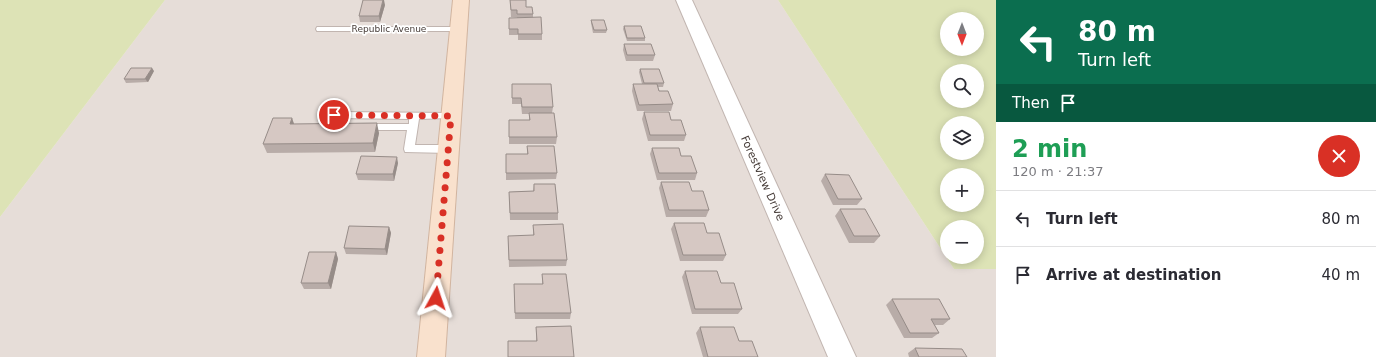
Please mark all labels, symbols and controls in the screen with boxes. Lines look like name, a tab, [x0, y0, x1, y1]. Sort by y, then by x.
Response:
north arrow	[940, 12, 984, 56]
map controls	[940, 12, 984, 264]
text: 80 m	[1078, 15, 1156, 48]
icon: left	[1012, 16, 1064, 68]
street label: Republic Avenue	[352, 24, 427, 34]
text: Turn left	[1078, 49, 1151, 70]
button: search	[940, 64, 984, 108]
icon: arrive	[1057, 92, 1079, 114]
text: Then	[1012, 94, 1049, 112]
pin	[317, 98, 351, 132]
icon: arrive	[323, 104, 345, 126]
button: layers	[940, 116, 984, 160]
street label: Forestview Drive	[738, 134, 787, 223]
text: 2 min	[1012, 135, 1087, 163]
button: close	[1318, 135, 1360, 177]
text: 120 m · 21:37	[1012, 164, 1103, 179]
button: +	[940, 168, 984, 212]
icon: left	[1012, 208, 1034, 230]
text: Turn left	[1046, 210, 1118, 228]
text: 80 m	[1322, 210, 1360, 228]
button: −	[940, 220, 984, 264]
icon: arrive	[1012, 264, 1034, 286]
text: Arrive at destination	[1046, 266, 1221, 284]
text: 40 m	[1322, 266, 1360, 284]
position arrow	[415, 277, 457, 319]

